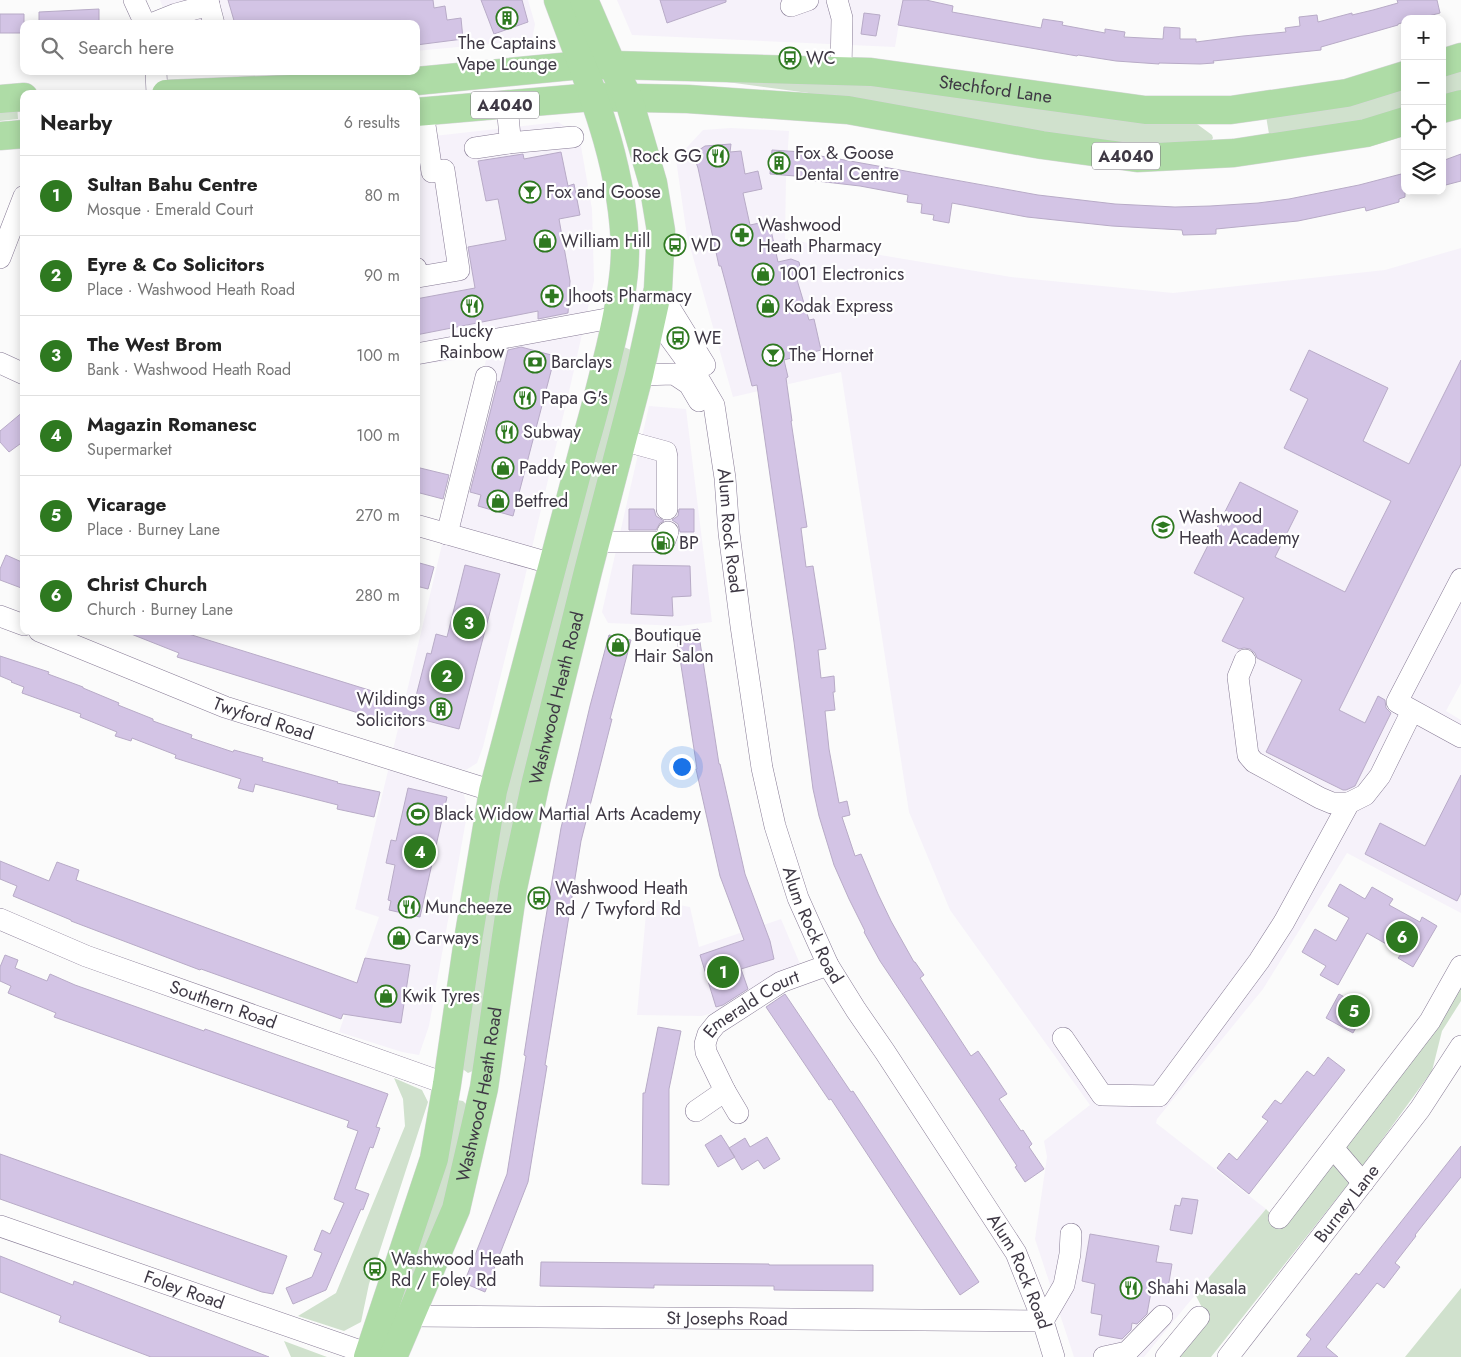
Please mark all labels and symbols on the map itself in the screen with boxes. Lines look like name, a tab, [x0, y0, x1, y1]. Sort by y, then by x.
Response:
building icon: The Captains Vape Lounge	[495, 6, 519, 30]
place label: The Captains Vape Lounge	[457, 30, 557, 77]
place label: WC	[806, 45, 836, 71]
bus stop icon: WC	[778, 46, 802, 70]
street label: Stechford Lane	[937, 69, 1054, 110]
road number: A4040	[471, 92, 539, 118]
place label: Fox & Goose Dental Centre	[795, 140, 899, 187]
road number: A4040	[1092, 142, 1160, 170]
place label: Rock GG	[632, 143, 702, 169]
restaurant icon: Rock GG	[706, 144, 730, 168]
building icon: Fox & Goose Dental Centre	[767, 151, 791, 175]
place label: Fox and Goose	[546, 179, 661, 205]
bar icon: Fox and Goose	[518, 180, 542, 204]
place label: Washwood Heath Pharmacy	[758, 212, 881, 259]
pharmacy icon: Washwood Heath Pharmacy	[730, 223, 754, 247]
place label: William Hill	[561, 228, 650, 254]
shop icon: William Hill	[533, 229, 557, 253]
place label: WD	[691, 232, 721, 258]
bus stop icon: WD	[663, 233, 687, 257]
place label: 1001 Electronics	[779, 261, 904, 287]
shop icon: 1001 Electronics	[751, 262, 775, 286]
place label: Jhoots Pharmacy	[566, 283, 692, 309]
pharmacy icon: Jhoots Pharmacy	[540, 284, 564, 308]
place label: Kodak Express	[784, 293, 893, 319]
restaurant icon: Lucky Rainbow	[460, 294, 484, 318]
shop icon: Kodak Express	[756, 294, 780, 318]
place label: Lucky Rainbow	[440, 318, 505, 365]
place label: WE	[694, 325, 722, 351]
bus stop icon: WE	[666, 326, 690, 350]
place label: The Hornet	[789, 342, 874, 368]
bar icon: The Hornet	[761, 343, 785, 367]
place label: Barclays	[551, 349, 612, 375]
bank icon: Barclays	[523, 350, 547, 374]
place label: Papa G's	[541, 385, 608, 411]
restaurant icon: Papa G's	[513, 386, 537, 410]
place label: Subway	[523, 419, 581, 445]
restaurant icon: Subway	[495, 420, 519, 444]
place label: Paddy Power	[519, 455, 618, 481]
shop icon: Paddy Power	[491, 456, 515, 480]
street label: Alum Rock Road	[711, 466, 750, 595]
place label: Betfred	[514, 488, 568, 514]
shop icon: Betfred	[486, 489, 510, 513]
place label: Washwood Heath Academy	[1179, 504, 1300, 551]
school or university icon: Washwood Heath Academy	[1151, 515, 1175, 539]
place label: BP	[679, 530, 699, 556]
fuel station icon: BP	[651, 531, 675, 555]
pin: 3	[453, 604, 485, 642]
street label: Washwood Heath Road	[523, 609, 590, 787]
place label: Boutique Hair Salon	[634, 622, 714, 669]
shop icon: Boutique Hair Salon	[606, 633, 630, 657]
pin: 2	[431, 657, 463, 695]
place label: Wildings Solicitors	[356, 686, 425, 733]
street label: Twyford Road	[209, 690, 317, 747]
building icon: Wildings Solicitors	[429, 697, 453, 721]
your location	[669, 754, 695, 780]
place label: Black Widow Martial Arts Academy	[434, 801, 701, 827]
sports icon: Black Widow Martial Arts Academy	[406, 802, 430, 826]
pin: 4	[404, 833, 436, 871]
street label: Alum Rock Road	[776, 863, 849, 989]
place label: Washwood Heath Rd / Twyford Rd	[555, 875, 688, 922]
bus stop icon: Washwood Heath Rd / Twyford Rd	[527, 886, 551, 910]
place label: Muncheeze	[425, 894, 512, 920]
restaurant icon: Muncheeze	[397, 895, 421, 919]
pin: 6	[1386, 918, 1418, 956]
place label: Carways	[415, 925, 479, 951]
shop icon: Carways	[387, 926, 411, 950]
pin: 1	[707, 953, 739, 991]
street label: Emerald Court	[697, 963, 803, 1043]
street label: Southern Road	[166, 974, 280, 1036]
place label: Kwik Tyres	[402, 983, 480, 1009]
shop icon: Kwik Tyres	[374, 984, 398, 1008]
pin: 5	[1338, 992, 1370, 1030]
street label: Washwood Heath Road	[450, 1005, 509, 1184]
street label: Burney Lane	[1308, 1159, 1386, 1248]
street label: Alum Rock Road	[981, 1208, 1058, 1332]
place label: Washwood Heath Rd / Foley Rd	[391, 1246, 524, 1293]
bus stop icon: Washwood Heath Rd / Foley Rd	[363, 1257, 387, 1281]
street label: Foley Road	[140, 1264, 228, 1316]
place label: Shahi Masala	[1147, 1275, 1246, 1301]
restaurant icon: Shahi Masala	[1119, 1276, 1143, 1300]
street label: St Josephs Road	[666, 1305, 788, 1332]

